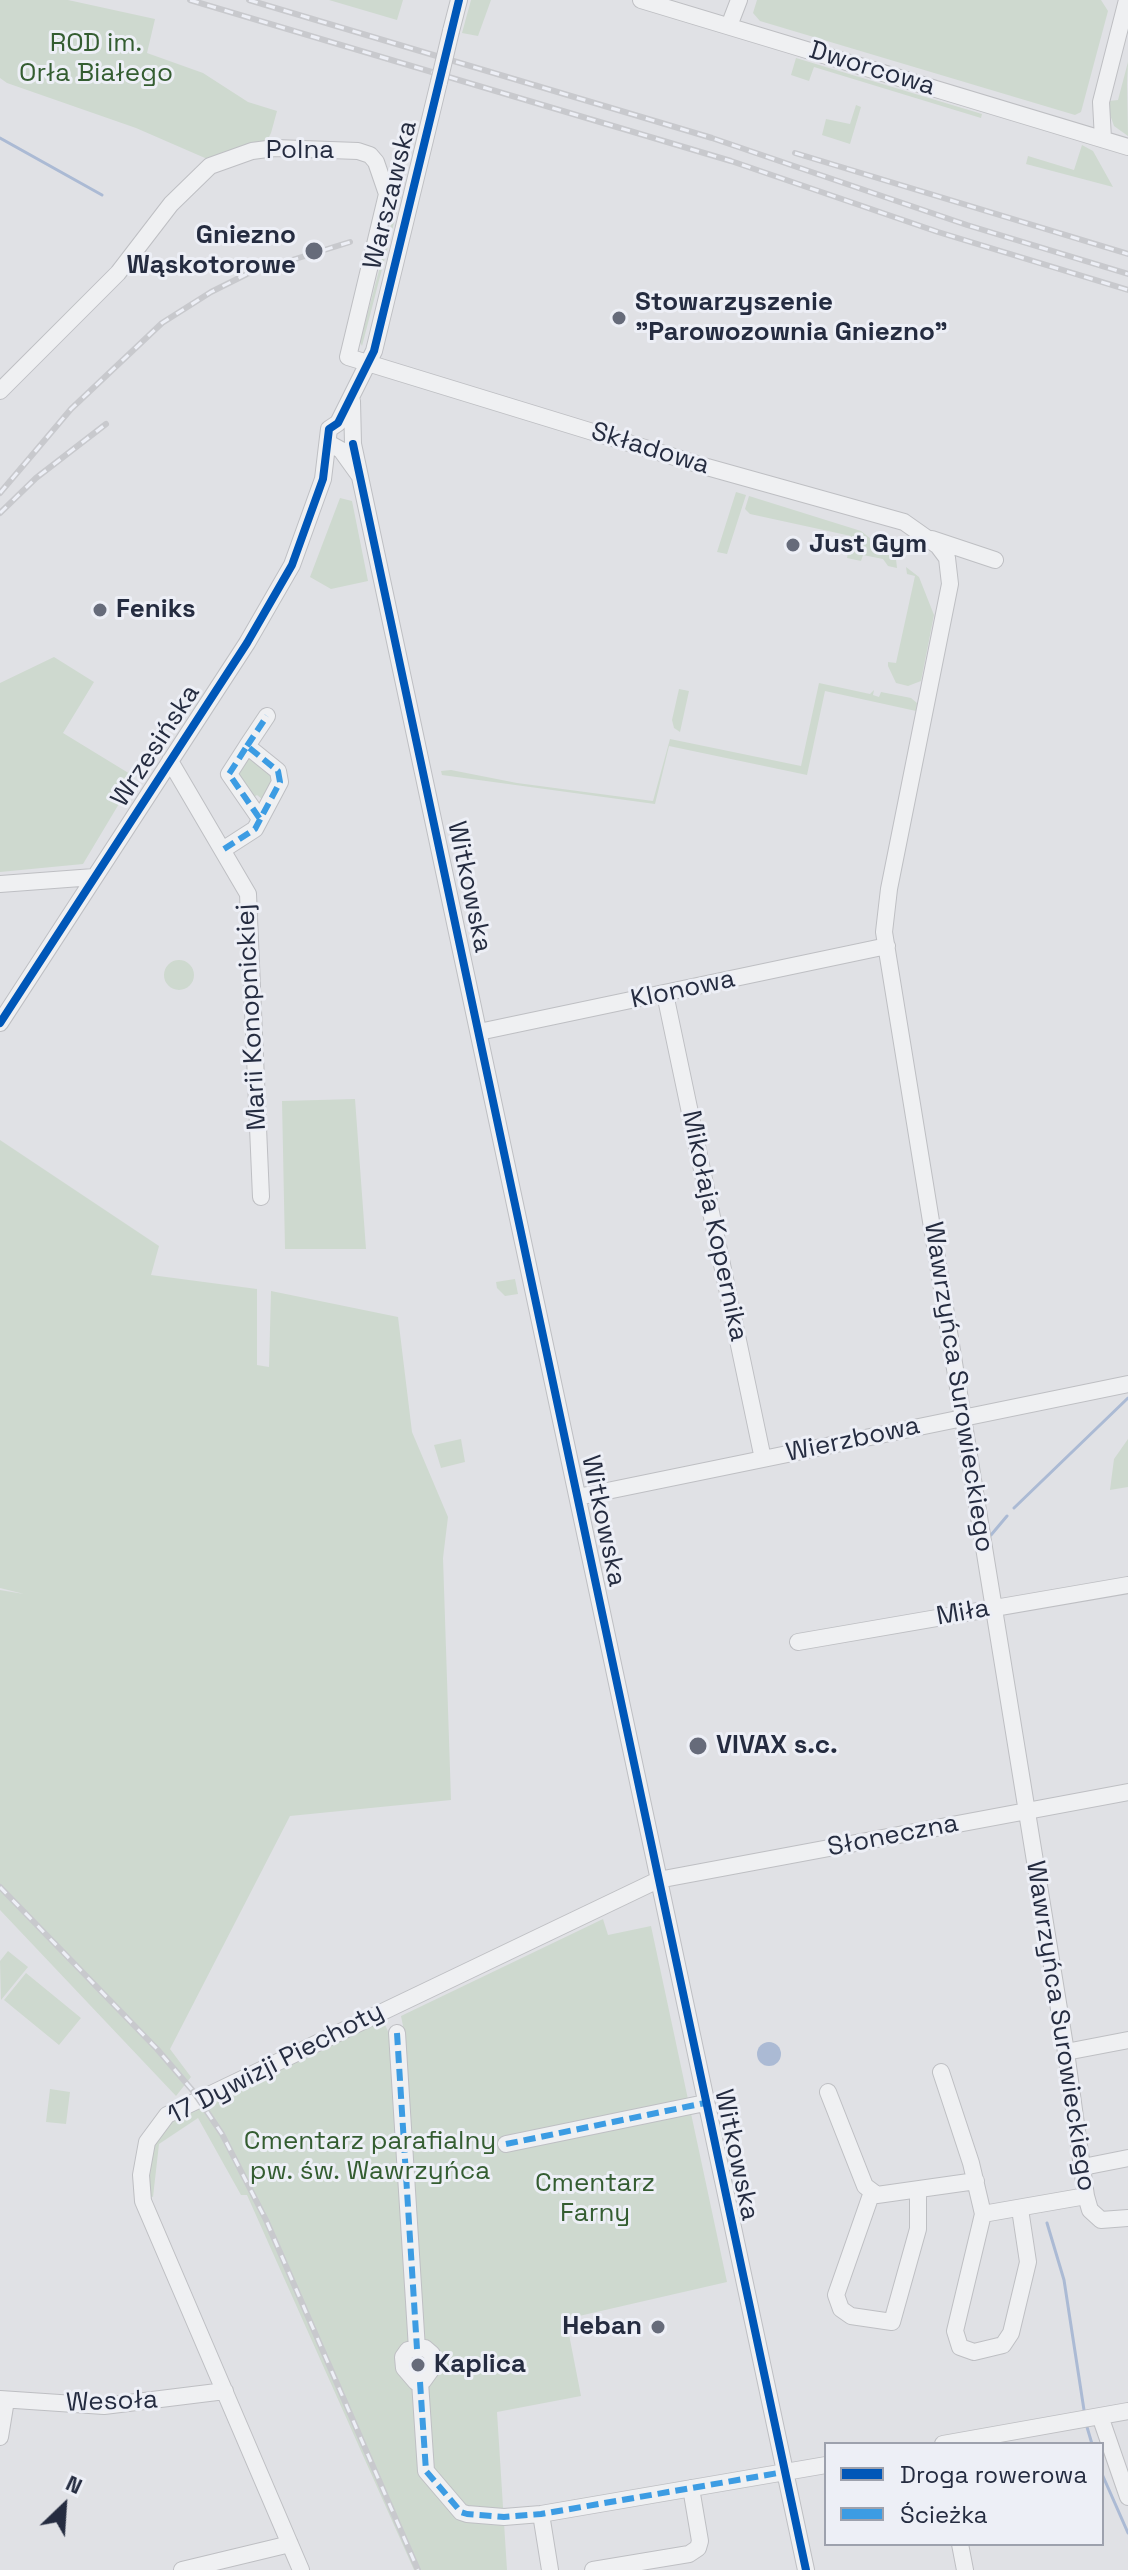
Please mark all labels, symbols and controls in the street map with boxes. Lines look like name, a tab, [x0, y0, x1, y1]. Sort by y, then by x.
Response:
park label: ROD im. Orła Białego	[19, 28, 173, 90]
street label: Dworcowa	[805, 35, 939, 103]
street label: Warszawska	[357, 118, 425, 272]
street label: Polna	[266, 135, 334, 167]
place label: Gniezno Wąskotorowe	[127, 220, 296, 282]
marker: Gniezno Wąskotorowe	[303, 240, 325, 262]
place label: Stowarzyszenie "Parowozownia Gniezno"	[635, 287, 948, 348]
marker: Stowarzyszenie "Parowozownia Gniezno"	[610, 309, 628, 327]
street label: Składowa	[587, 416, 713, 482]
place label: Just Gym	[809, 529, 927, 561]
marker: Just Gym	[784, 536, 802, 554]
place label: Feniks	[116, 594, 196, 626]
marker: Feniks	[91, 601, 109, 619]
street label: Wrzesińska	[105, 679, 207, 813]
street label: Witkowska	[440, 819, 498, 955]
street label: Marii Konopnickiej	[230, 903, 274, 1131]
street label: Klonowa	[628, 964, 738, 1016]
street label: Mikołaja Kopernika	[674, 1108, 754, 1344]
street label: Wawrzyńca Surowieckiego	[916, 1220, 1000, 1554]
street label: Wierzbowa	[783, 1411, 923, 1469]
street label: Witkowska	[574, 1453, 632, 1589]
street label: Miła	[934, 1593, 992, 1633]
place label: VIVAX s.c.	[716, 1730, 838, 1762]
marker: VIVAX s.c.	[687, 1735, 709, 1757]
street label: Słoneczna	[825, 1808, 961, 1864]
street label: Wawrzyńca Surowieckiego	[1018, 1859, 1102, 2193]
street label: 17 Dywizji Piechoty	[163, 1996, 389, 2132]
street label: Witkowska	[707, 2087, 765, 2223]
park label: Cmentarz parafialny pw. św. Wawrzyńca	[244, 2126, 496, 2188]
park label: Cmentarz Farny	[535, 2168, 655, 2230]
place label: Heban	[562, 2311, 642, 2343]
marker: Heban	[649, 2318, 667, 2336]
place label: Kaplica	[434, 2349, 526, 2381]
marker: Kaplica	[409, 2356, 427, 2374]
street label: Wesoła	[65, 2385, 159, 2419]
legend	[824, 2442, 1104, 2546]
text: Droga rowerowa	[900, 2459, 1087, 2490]
north arrow	[24, 2466, 104, 2546]
text: N	[62, 2468, 87, 2500]
text: Ścieżka	[900, 2499, 988, 2530]

